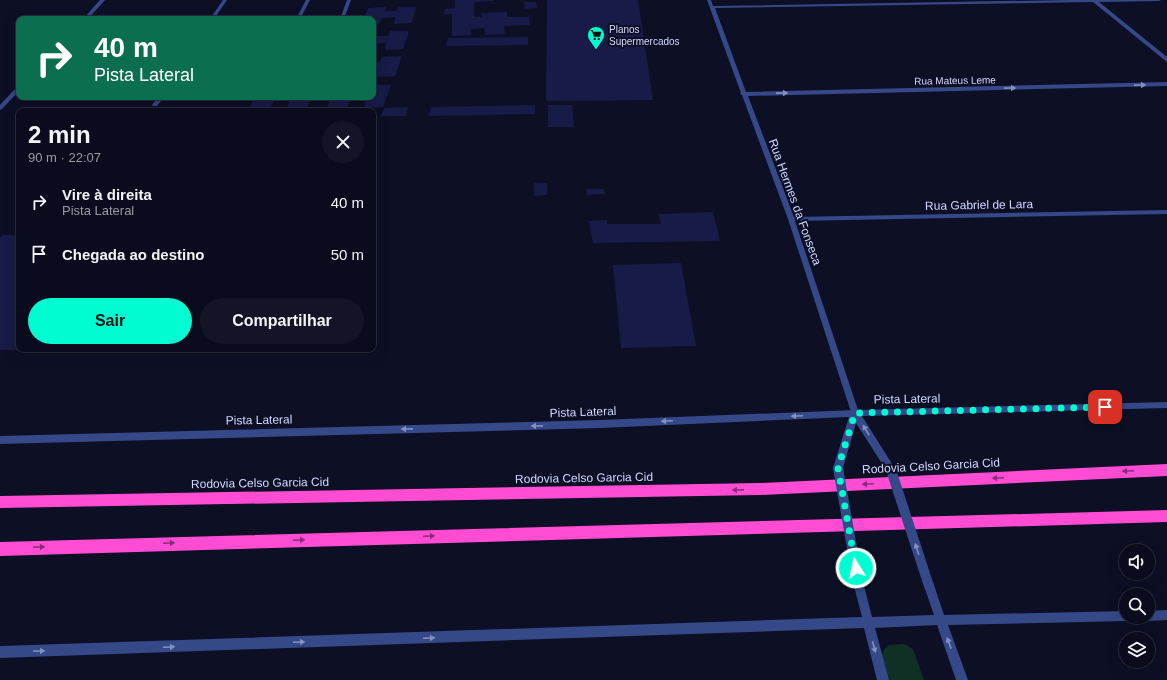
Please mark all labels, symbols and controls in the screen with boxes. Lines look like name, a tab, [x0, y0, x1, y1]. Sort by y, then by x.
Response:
place label: Planos Supermercados	[609, 24, 680, 47]
supermarket icon: Planos Supermercados	[586, 25, 606, 50]
icon: right	[28, 32, 80, 84]
text: 40 m	[94, 32, 158, 63]
text: Pista Lateral	[94, 65, 194, 85]
street label: Rua Mateus Leme	[914, 74, 996, 87]
one-way arrow	[1134, 82, 1147, 88]
one-way arrow	[1004, 85, 1017, 91]
one-way arrow	[776, 90, 789, 96]
text: 2 min	[28, 121, 91, 148]
button: close	[322, 121, 364, 163]
street label: Rua Hermes da Fonseca	[766, 137, 824, 267]
text: 90 m · 22:07	[28, 150, 101, 165]
text: Vire à direita	[62, 186, 152, 203]
icon: right	[28, 191, 50, 213]
text: 40 m	[331, 194, 364, 211]
street label: Rua Gabriel de Lara	[925, 197, 1033, 213]
text: Pista Lateral	[62, 203, 134, 218]
icon: arrive	[28, 243, 50, 265]
text: Chegada ao destino	[62, 246, 205, 263]
text: 50 m	[331, 246, 364, 263]
button: Sair	[28, 298, 192, 344]
button: Compartilhar	[200, 298, 364, 344]
pin	[1088, 390, 1122, 424]
street label: Pista Lateral	[874, 391, 940, 407]
icon: arrive	[1094, 396, 1116, 418]
street label: Pista Lateral	[549, 404, 617, 420]
street label: Pista Lateral	[226, 412, 292, 428]
one-way arrow	[791, 412, 803, 419]
one-way arrow	[661, 418, 673, 425]
one-way arrow	[530, 423, 543, 429]
one-way arrow	[862, 424, 869, 436]
one-way arrow	[401, 426, 413, 433]
street label: Rodovia Celso Garcia Cid	[862, 455, 1000, 477]
one-way arrow	[1122, 468, 1134, 475]
street label: Rodovia Celso Garcia Cid	[515, 470, 653, 486]
one-way arrow	[992, 474, 1004, 481]
street label: Rodovia Celso Garcia Cid	[191, 475, 329, 491]
one-way arrow	[861, 481, 874, 487]
one-way arrow	[731, 487, 744, 493]
one-way arrow	[423, 533, 436, 539]
one-way arrow	[293, 536, 305, 543]
one-way arrow	[163, 540, 176, 546]
one-way arrow	[914, 543, 920, 555]
one-way arrow	[33, 544, 45, 551]
map controls	[1119, 544, 1155, 668]
button: sound	[1119, 544, 1155, 580]
position arrow	[835, 547, 877, 589]
button: search	[1119, 588, 1155, 624]
button: layers	[1119, 632, 1155, 668]
one-way arrow	[423, 635, 436, 641]
one-way arrow	[946, 637, 952, 649]
one-way arrow	[293, 639, 306, 645]
one-way arrow	[871, 642, 877, 654]
one-way arrow	[163, 643, 175, 650]
one-way arrow	[33, 648, 46, 654]

